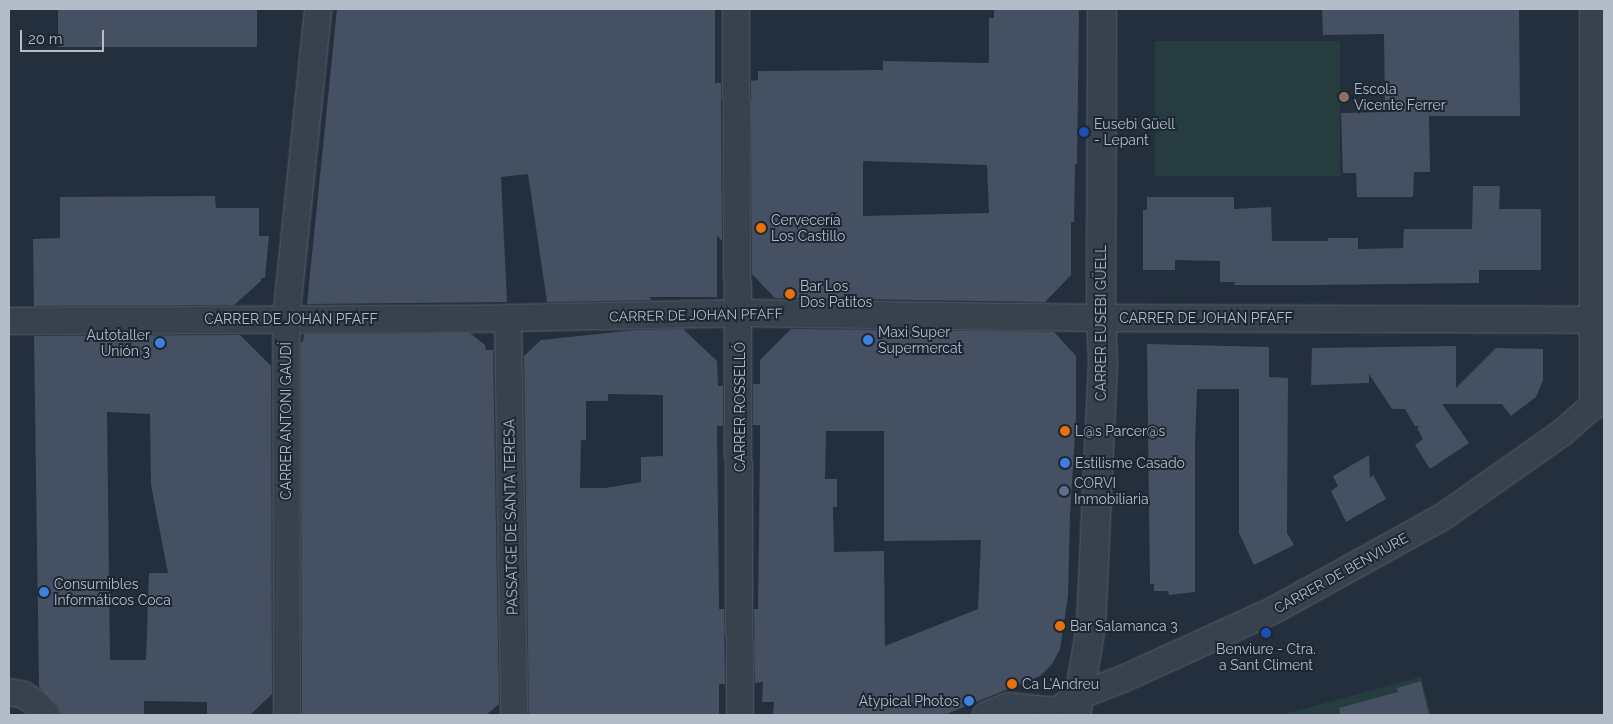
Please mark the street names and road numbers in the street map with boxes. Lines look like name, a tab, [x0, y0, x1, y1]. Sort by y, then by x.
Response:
street label: CARRER EUSEBI GÜELL	[1093, 245, 1109, 401]
street label: CARRER DE JOHAN PFAFF	[609, 305, 783, 325]
street label: CARRER DE JOHAN PFAFF	[1119, 310, 1293, 326]
street label: CARRER DE JOHAN PFAFF	[204, 311, 378, 327]
street label: CARRER ANTONI GAUDÍ	[278, 342, 294, 500]
street label: CARRER ROSSELLÓ	[732, 342, 748, 472]
street label: PASSATGE DE SANTA TERESA	[501, 419, 521, 615]
street label: CARRER DE BENVIURE	[1271, 529, 1411, 617]

